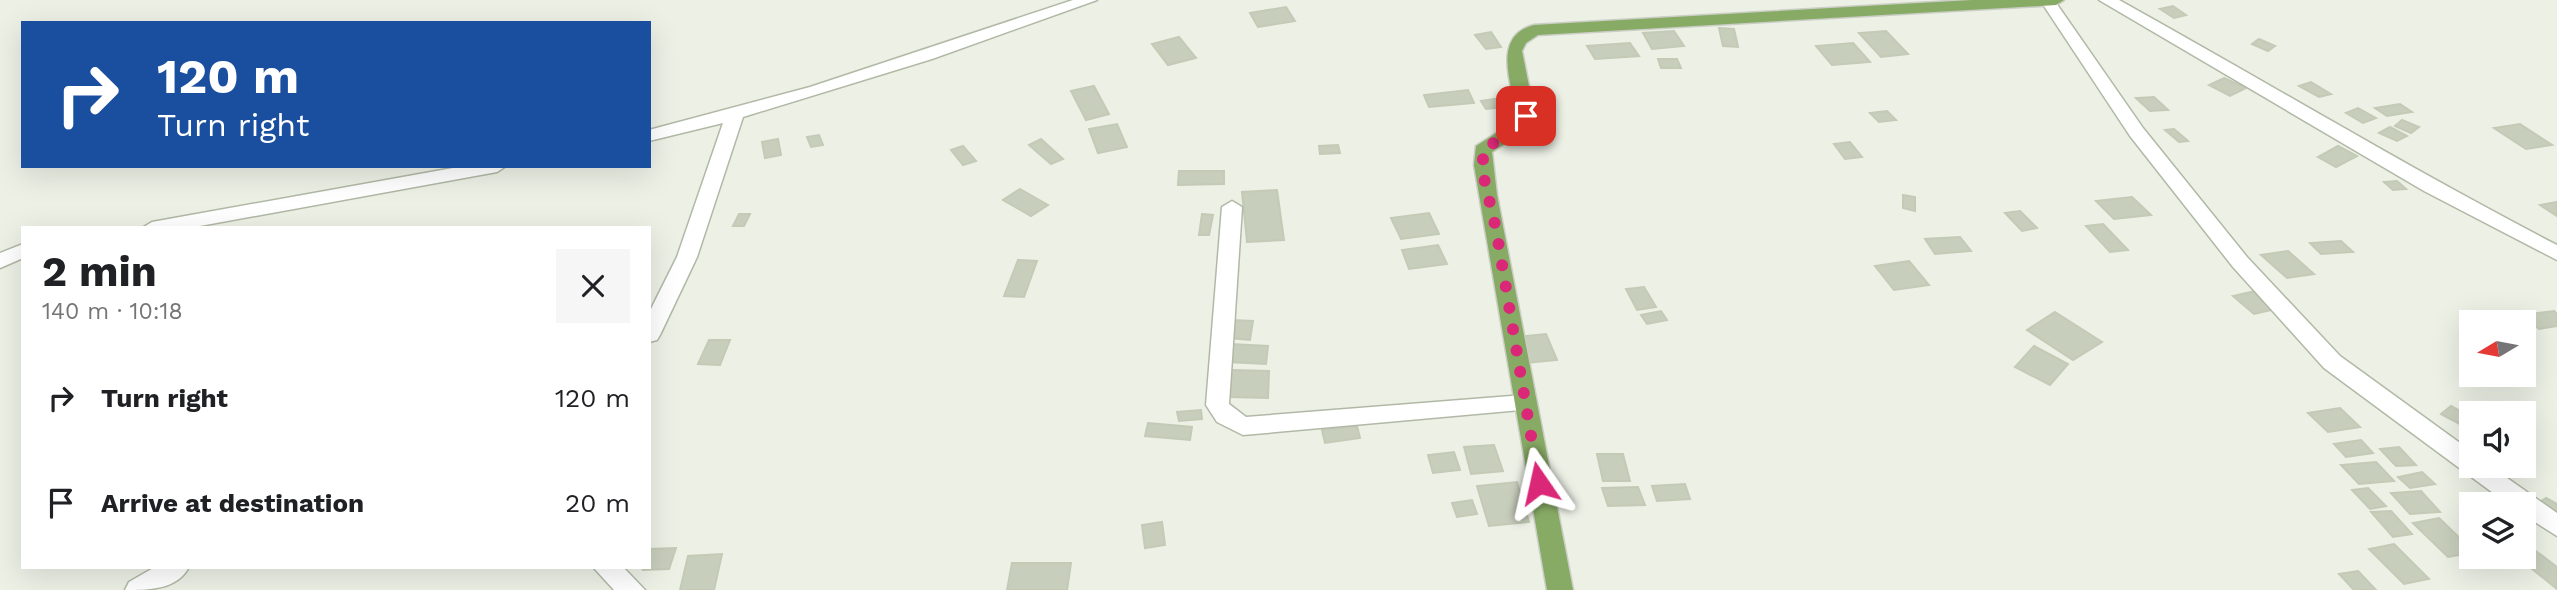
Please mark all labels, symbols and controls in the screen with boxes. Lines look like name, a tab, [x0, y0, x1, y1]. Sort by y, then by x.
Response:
text: 120 m	[157, 47, 299, 105]
icon: right	[42, 49, 133, 140]
pin	[1496, 86, 1556, 146]
icon: arrive	[1507, 97, 1545, 135]
text: Turn right	[157, 106, 309, 144]
text: 2 min	[42, 247, 157, 296]
button: close	[556, 249, 630, 323]
text: 140 m · 10:18	[42, 298, 183, 325]
north arrow	[2459, 310, 2536, 387]
map controls	[2459, 310, 2536, 569]
icon: right	[42, 379, 80, 417]
text: Turn right	[101, 383, 228, 413]
text: 120 m	[555, 383, 630, 413]
button: sound	[2459, 401, 2536, 478]
position arrow	[1502, 446, 1576, 520]
icon: arrive	[42, 484, 80, 522]
text: Arrive at destination	[101, 488, 364, 518]
text: 20 m	[565, 488, 630, 518]
button: layers	[2459, 492, 2536, 569]

